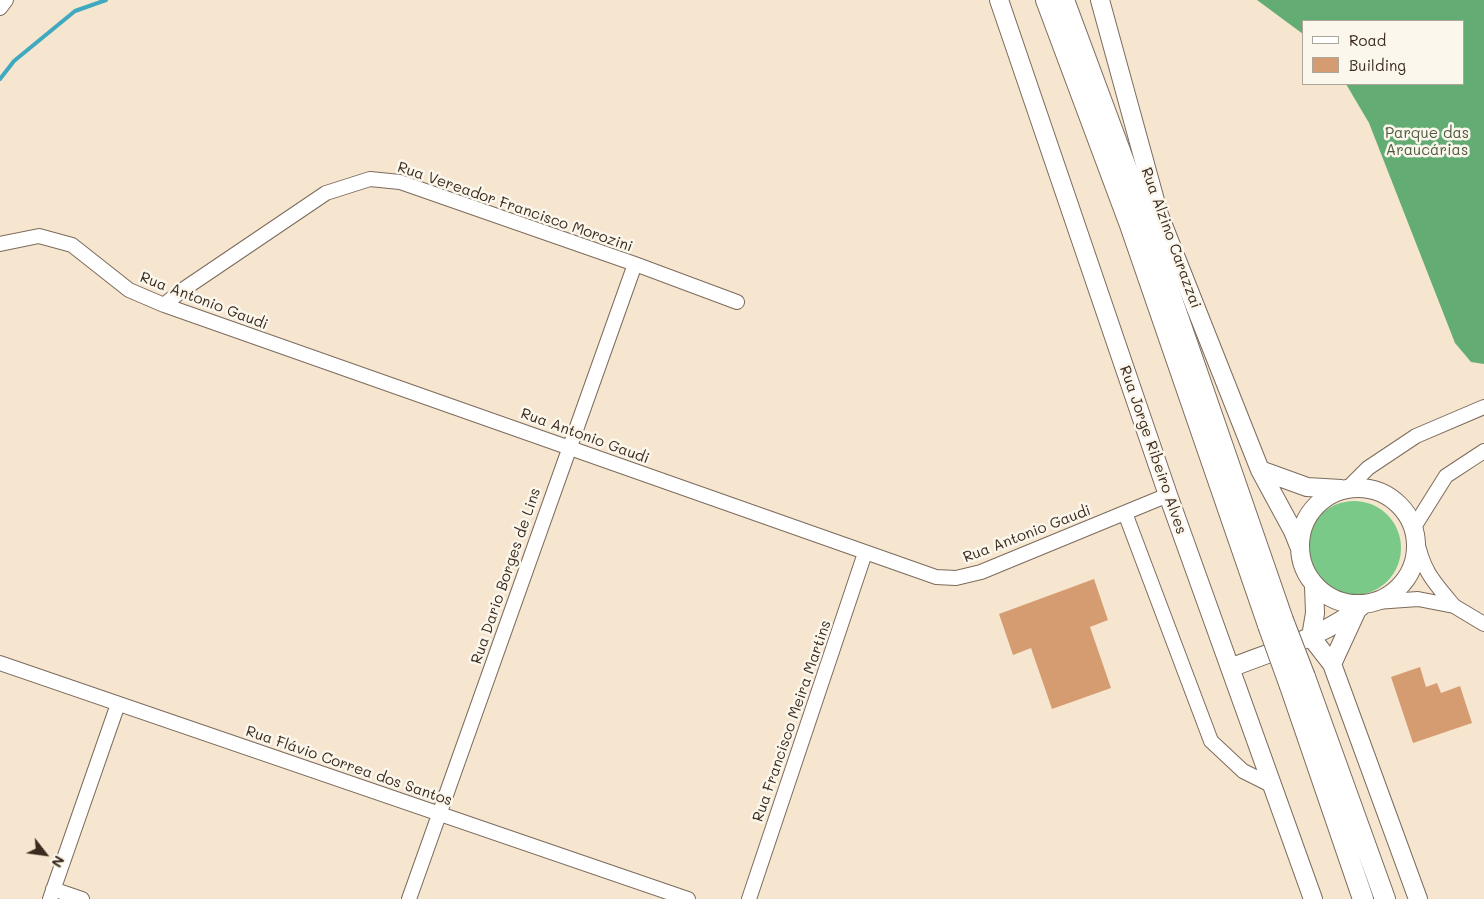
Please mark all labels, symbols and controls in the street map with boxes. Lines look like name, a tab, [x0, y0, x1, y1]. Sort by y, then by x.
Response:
legend	[1302, 20, 1464, 85]
text: Road	[1349, 30, 1386, 50]
text: Building	[1349, 55, 1406, 75]
park label: Parque das Araucárias	[1385, 124, 1469, 159]
street label: Rua Vereador Francisco Morozini	[395, 158, 635, 256]
street label: Rua Alzino Carazzai	[1137, 165, 1205, 311]
street label: Rua Antonio Gaudi	[138, 268, 270, 334]
street label: Rua Jorge Ribeiro Alves	[1116, 363, 1190, 537]
street label: Rua Antonio Gaudi	[518, 404, 652, 468]
street label: Rua Dario Borges de Lins	[467, 486, 545, 666]
street label: Rua Antonio Gaudi	[961, 501, 1093, 567]
street label: Rua Francisco Meira Martins	[749, 618, 835, 824]
street label: Rua Flávio Correa dos Santos	[243, 722, 455, 810]
north arrow	[20, 829, 70, 879]
text: N	[48, 852, 69, 871]

